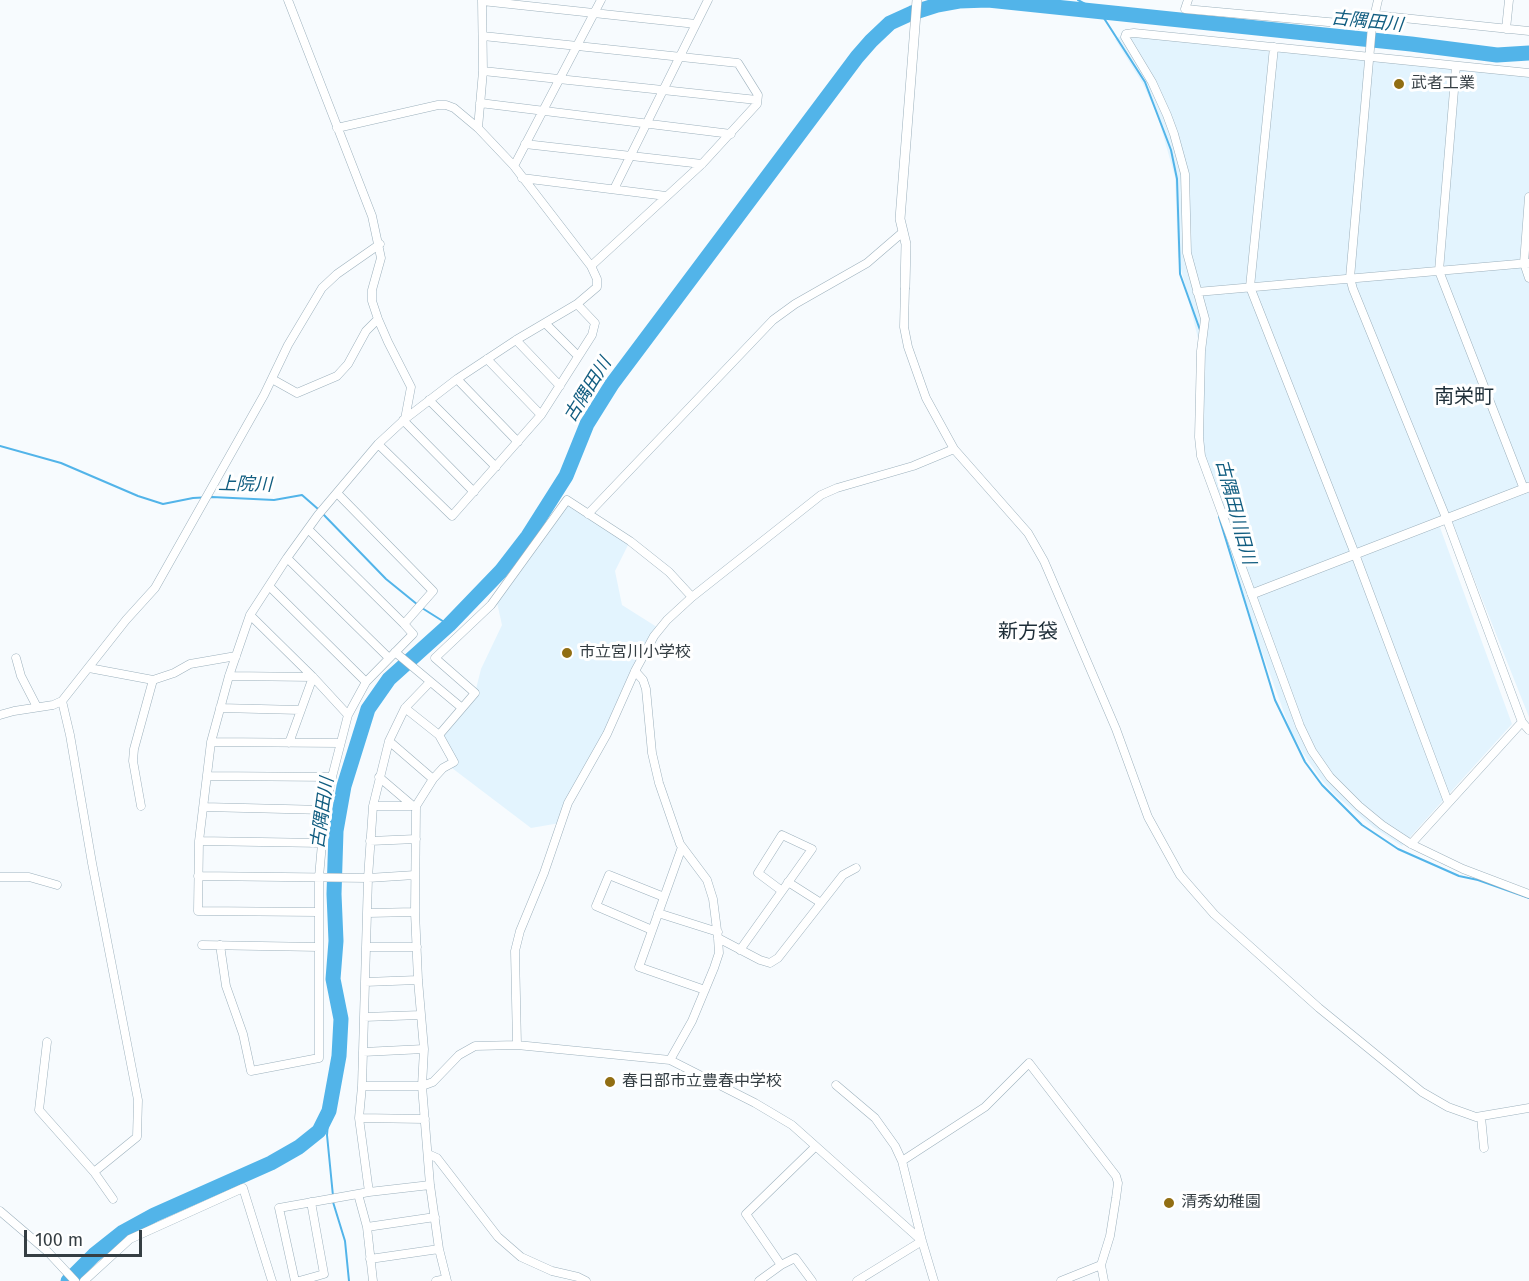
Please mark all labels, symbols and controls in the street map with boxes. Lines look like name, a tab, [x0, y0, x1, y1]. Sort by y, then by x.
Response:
water label: 古隅田川	[1330, 7, 1404, 37]
place label: 武者工業	[1411, 74, 1475, 94]
marker: 武者工業	[1392, 77, 1406, 91]
water label: 古隅田川	[560, 354, 616, 426]
district label: 南栄町	[1434, 385, 1494, 409]
water label: 古隅田川旧川	[1211, 457, 1259, 567]
water label: 上院川	[218, 474, 272, 496]
district label: 新方袋	[998, 620, 1058, 644]
place label: 市立宮川小学校	[579, 643, 691, 663]
marker: 市立宮川小学校	[560, 646, 574, 660]
water label: 古隅田川	[307, 776, 339, 850]
place label: 春日部市立豊春中学校	[622, 1072, 782, 1092]
marker: 春日部市立豊春中学校	[603, 1075, 617, 1089]
place label: 清秀幼稚園	[1181, 1193, 1261, 1213]
marker: 清秀幼稚園	[1162, 1196, 1176, 1210]
scale bar	[27, 1218, 146, 1256]
text: 100 m	[35, 1229, 83, 1251]

